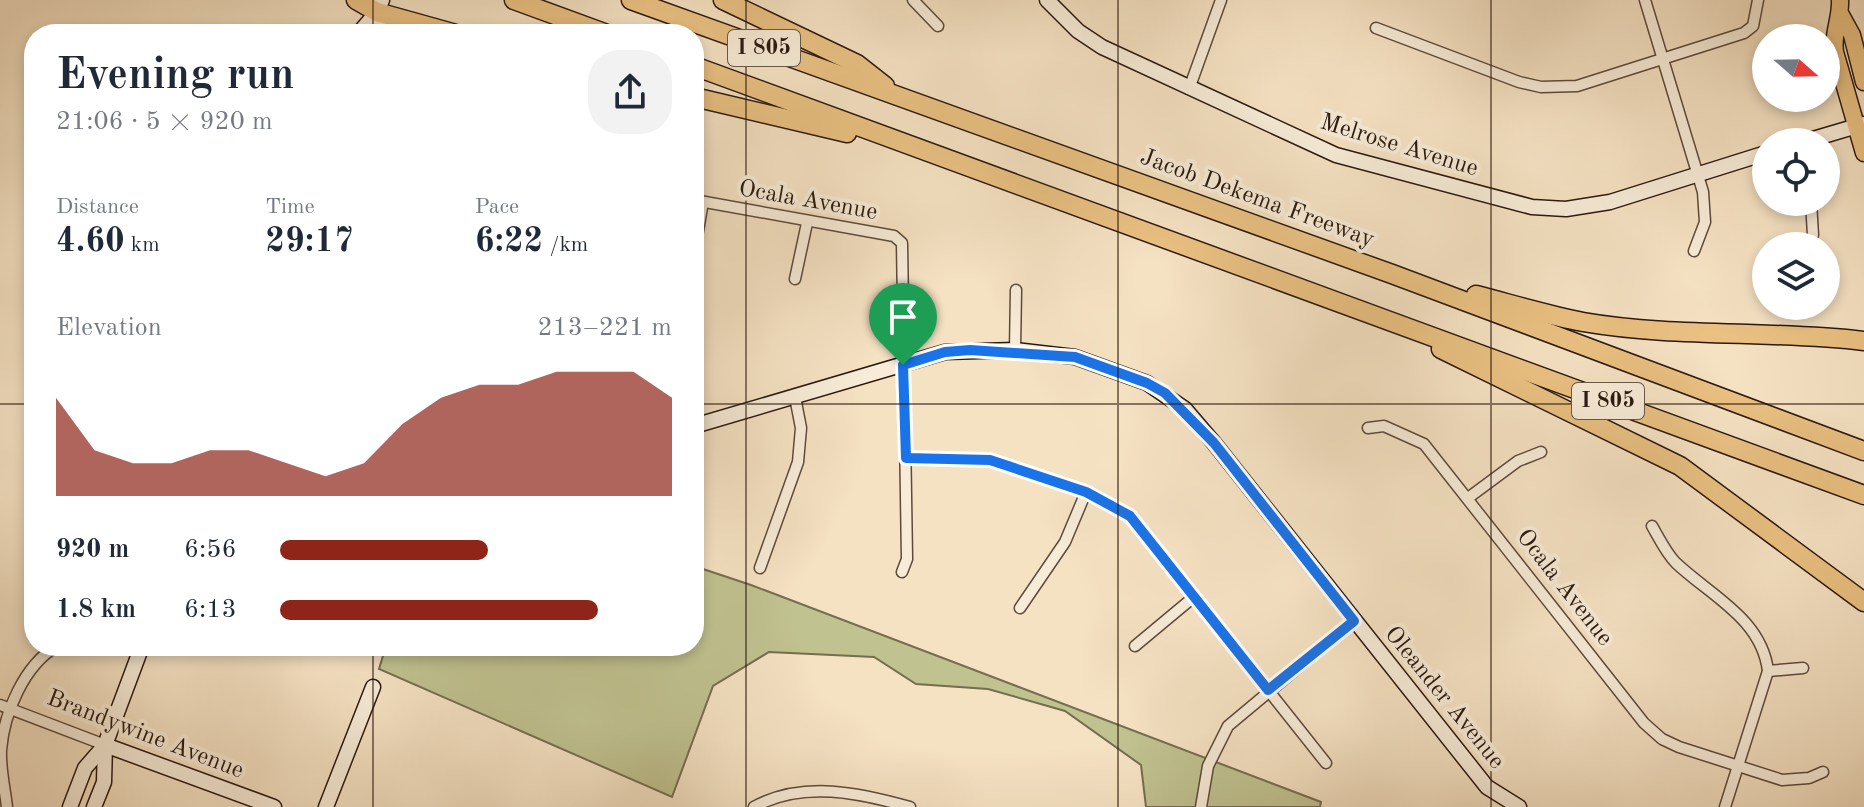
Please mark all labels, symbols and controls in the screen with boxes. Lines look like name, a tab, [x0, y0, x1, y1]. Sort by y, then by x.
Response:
north arrow	[1752, 24, 1840, 112]
map controls	[1752, 24, 1840, 320]
road number: I 805	[728, 30, 800, 66]
button: share	[588, 50, 672, 134]
text: Evening run	[56, 54, 294, 98]
text: 21:06 · 5 × 920 m	[56, 109, 273, 135]
street label: Melrose Avenue	[1317, 111, 1481, 181]
button: locate	[1752, 128, 1840, 216]
street label: Jacob Dekema Freeway	[1137, 145, 1378, 253]
street label: Ocala Avenue	[737, 177, 879, 225]
text: Distance	[56, 196, 139, 218]
text: Time	[265, 196, 315, 218]
text: Pace	[475, 196, 519, 218]
text: 4.60	[56, 225, 125, 259]
text: 29:17	[265, 225, 354, 259]
text: 6:22	[475, 225, 543, 259]
button: layers	[1752, 232, 1840, 320]
text: km	[125, 234, 160, 256]
text: /km	[543, 234, 588, 256]
pin	[869, 283, 937, 365]
icon: arrive	[881, 295, 925, 339]
text: Elevation	[56, 315, 162, 341]
text: 213–221 m	[537, 315, 672, 341]
road number: I 805	[1572, 383, 1644, 419]
street label: Ocala Avenue	[1511, 525, 1617, 651]
text: 920 m	[56, 537, 129, 563]
text: 6:56	[184, 537, 237, 563]
text: 1.8 km	[56, 597, 136, 623]
text: 6:13	[184, 597, 237, 623]
street label: Oleander Avenue	[1379, 622, 1509, 774]
street label: Brandywine Avenue	[43, 686, 247, 784]

